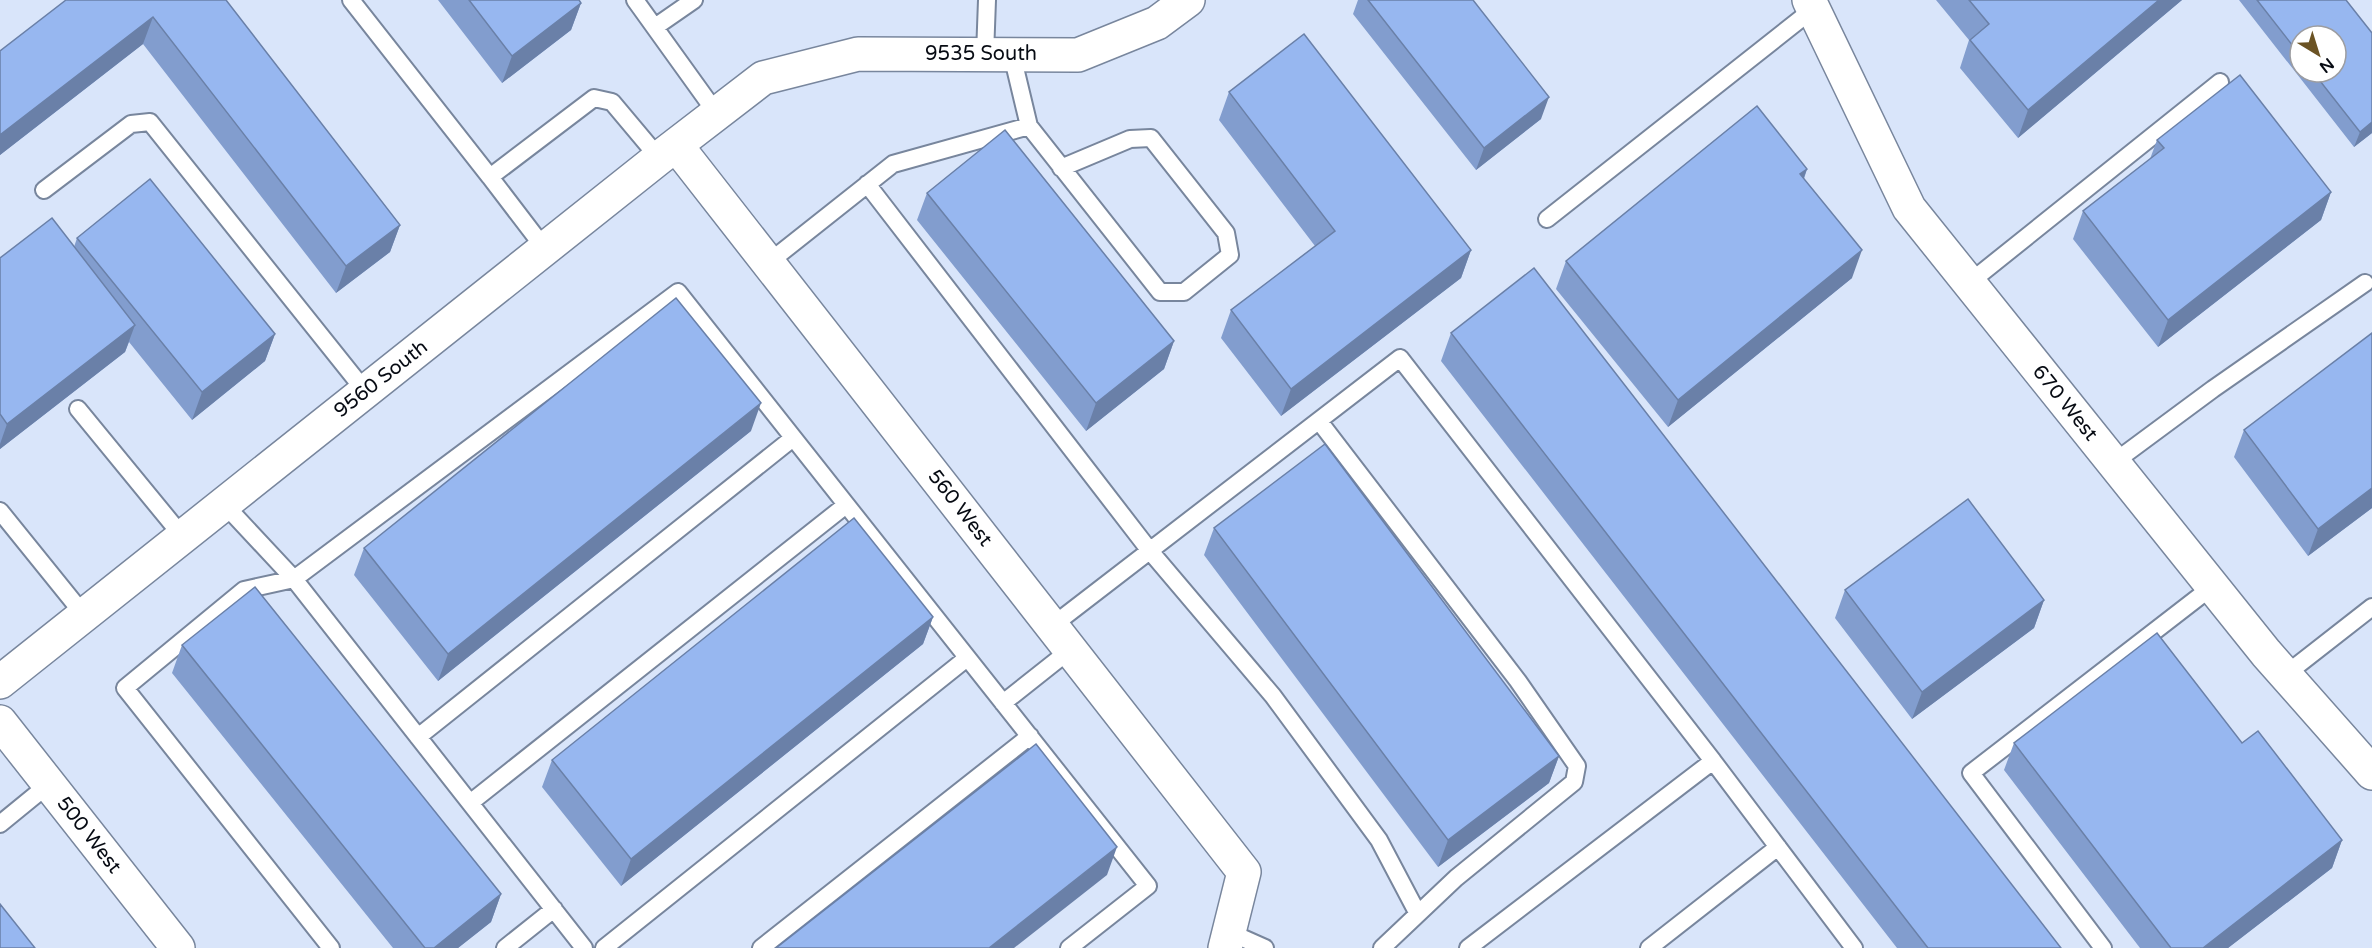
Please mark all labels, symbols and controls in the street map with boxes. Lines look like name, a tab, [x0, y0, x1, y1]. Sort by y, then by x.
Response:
north arrow	[2288, 24, 2348, 84]
street label: 9535 South	[925, 42, 1037, 66]
text: N	[2315, 53, 2338, 77]
street label: 9560 South	[330, 335, 432, 423]
street label: 670 West	[2027, 360, 2103, 446]
street label: 560 West	[923, 465, 998, 551]
street label: 500 West	[52, 792, 127, 878]

